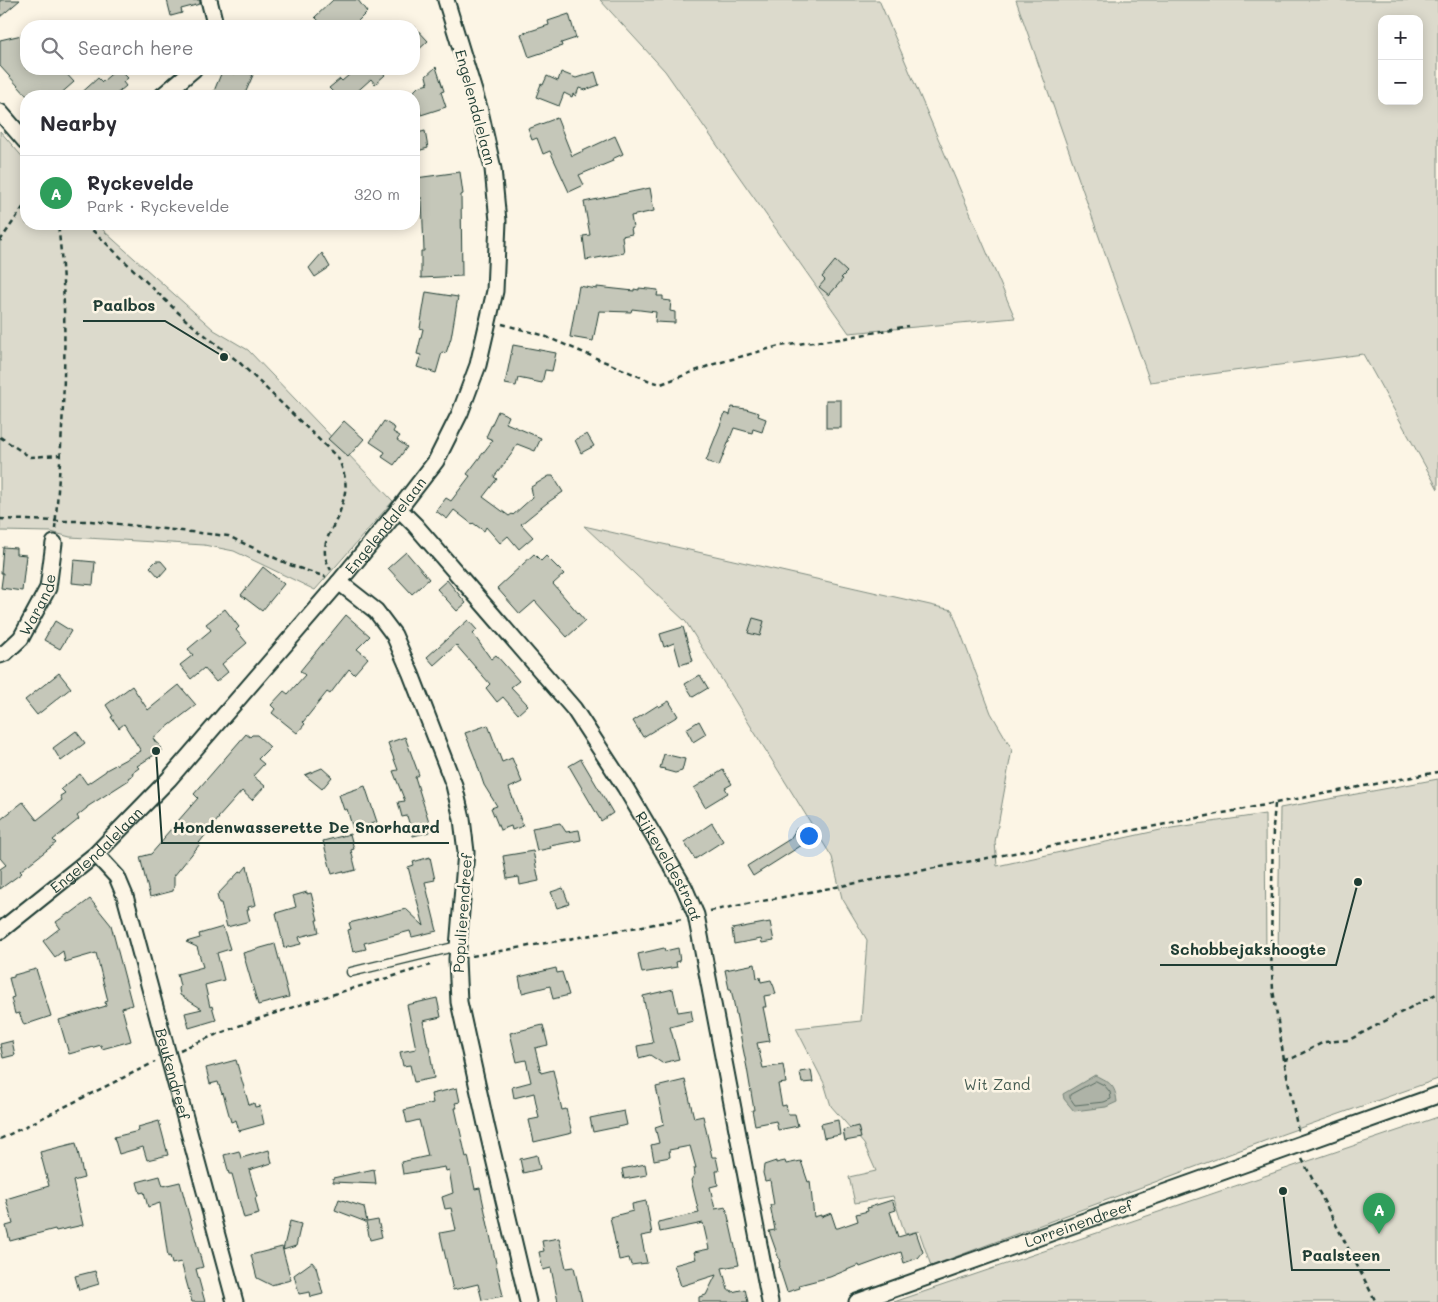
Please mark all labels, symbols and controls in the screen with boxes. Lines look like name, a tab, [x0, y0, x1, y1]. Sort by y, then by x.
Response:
map controls	[1378, 15, 1423, 105]
button: +	[1378, 15, 1423, 60]
search box	[20, 20, 420, 75]
icon: search	[38, 34, 66, 62]
text: Search here	[78, 35, 194, 60]
street label: Engelendalelaan	[451, 47, 501, 167]
button: −	[1378, 60, 1423, 105]
text: Nearby	[40, 109, 117, 136]
text: Ryckevelde	[87, 170, 193, 195]
text: A	[50, 183, 62, 204]
text: 320 m	[354, 183, 400, 204]
text: Park · Ryckevelde	[87, 195, 229, 216]
callout: Paalbos	[83, 290, 165, 321]
text: Paalbos	[93, 294, 155, 315]
street label: Engelendalelaan	[340, 473, 430, 578]
street label: Warande	[14, 573, 60, 639]
street label: Engelendalelaan	[46, 802, 147, 897]
street label: Rijkeveldestraat	[631, 807, 707, 923]
callout: Hondenwasserette De Snorhaard	[162, 812, 449, 843]
text: Hondenwasserette De Snorhaard	[172, 816, 440, 837]
your location	[796, 823, 822, 849]
street label: Populierendreef	[448, 851, 476, 973]
callout: Schobbejakshoogte	[1160, 934, 1336, 965]
text: Schobbejakshoogte	[1170, 938, 1326, 959]
street label: Beukendreef	[151, 1026, 195, 1123]
park label: Wit Zand	[964, 1074, 1030, 1094]
pin: A	[1363, 1193, 1395, 1234]
street label: Lorreinendreef	[1022, 1194, 1136, 1252]
callout: Paalsteen	[1292, 1239, 1390, 1270]
text: Paalsteen	[1302, 1244, 1380, 1265]

